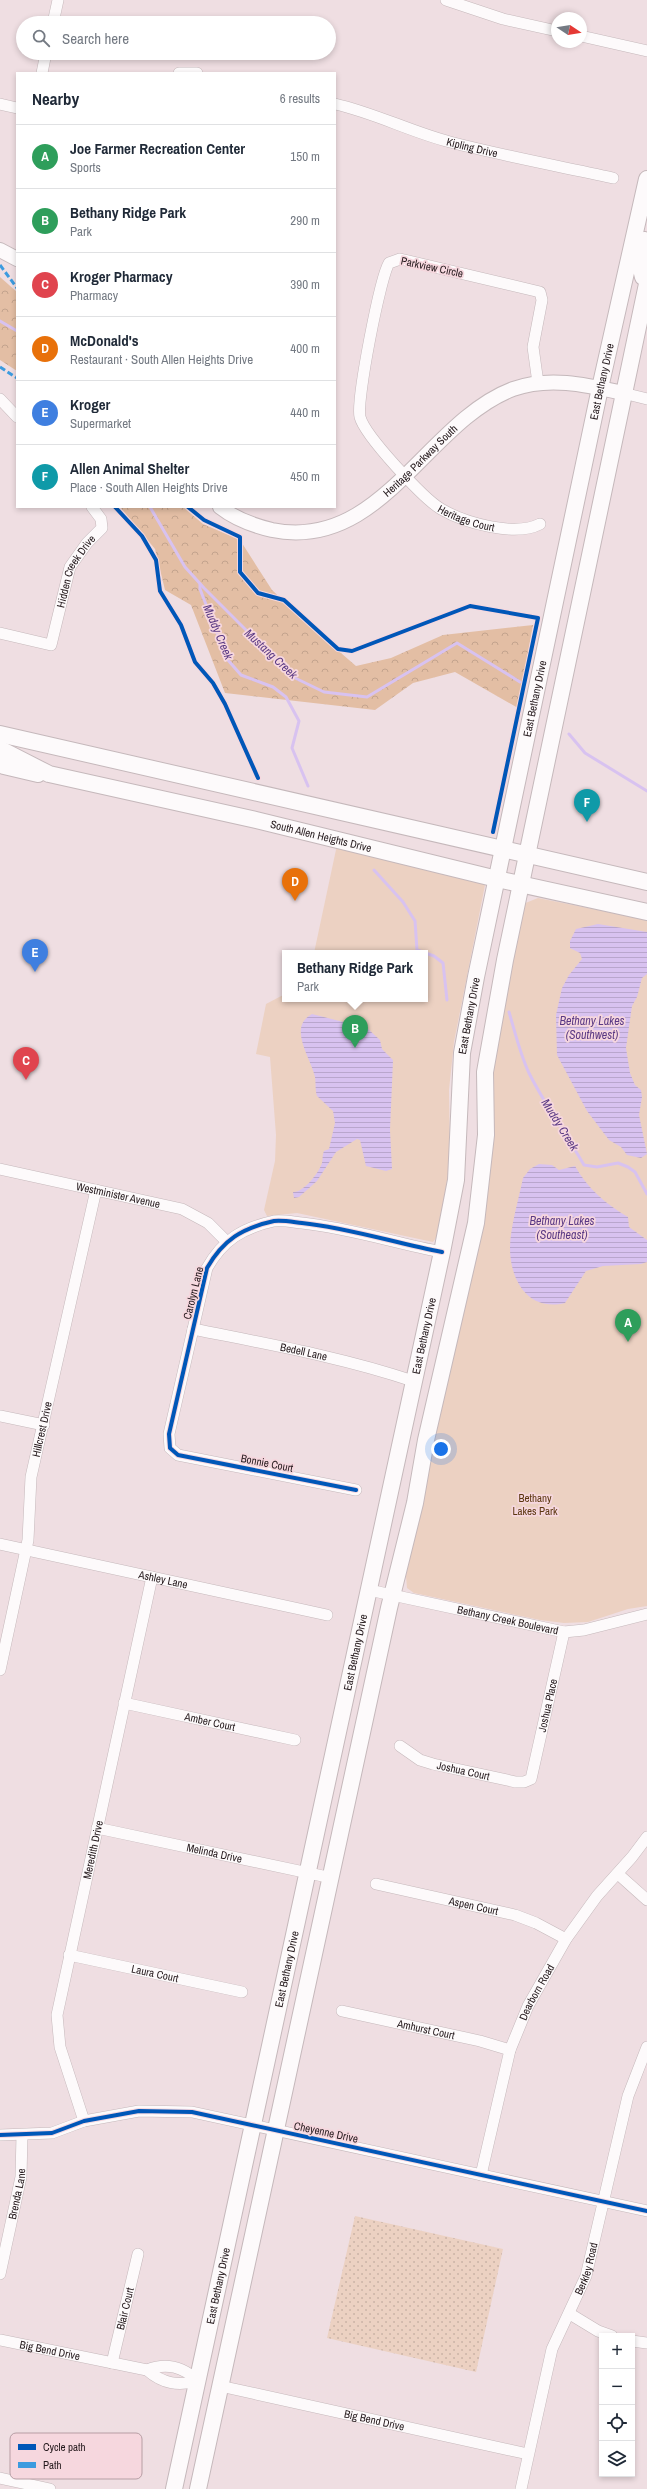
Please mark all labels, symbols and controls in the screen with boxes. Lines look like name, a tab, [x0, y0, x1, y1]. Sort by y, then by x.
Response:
north arrow	[551, 12, 587, 48]
search box	[16, 16, 336, 60]
icon: search	[30, 27, 52, 49]
text: Search here	[62, 28, 129, 49]
text: Nearby	[32, 87, 79, 110]
text: 6 results	[280, 90, 320, 107]
street label: Kipling Drive	[445, 134, 499, 160]
text: Joe Farmer Recreation Center	[70, 138, 245, 159]
text: A	[41, 148, 49, 165]
text: 150 m	[290, 148, 320, 165]
text: Sports	[70, 159, 101, 176]
text: Bethany Ridge Park	[70, 202, 186, 223]
text: B	[41, 212, 49, 229]
text: 290 m	[290, 212, 320, 229]
text: Park	[70, 223, 92, 240]
street label: Parkview Circle	[400, 254, 464, 280]
text: Kroger Pharmacy	[70, 266, 173, 287]
text: C	[41, 276, 49, 293]
text: 390 m	[290, 276, 320, 293]
text: Pharmacy	[70, 287, 118, 304]
text: McDonald's	[70, 330, 139, 351]
text: D	[41, 340, 49, 357]
text: 400 m	[290, 340, 320, 357]
street label: East Bethany Drive	[586, 342, 617, 421]
text: Restaurant · South Allen Heights Drive	[70, 351, 253, 368]
text: Kroger	[70, 394, 110, 415]
text: E	[41, 404, 49, 421]
text: 440 m	[290, 404, 320, 421]
text: Supermarket	[70, 415, 131, 432]
street label: Heritage Parkway South	[380, 422, 460, 500]
text: Allen Animal Shelter	[70, 458, 189, 479]
text: F	[42, 468, 48, 485]
text: 450 m	[290, 468, 320, 485]
text: Place · South Allen Heights Drive	[70, 479, 228, 496]
street label: Heritage Court	[435, 502, 496, 534]
street label: Hidden Creek Drive	[53, 532, 98, 609]
water label: Muddy Creek	[199, 602, 237, 663]
water label: Mustang Creek	[241, 625, 302, 683]
street label: East Bethany Drive	[520, 659, 549, 738]
pin: F	[574, 789, 600, 822]
street label: South Allen Heights Drive	[269, 817, 373, 855]
pin: D	[282, 868, 308, 901]
pin: E	[22, 939, 48, 972]
popup	[282, 950, 428, 1002]
text: Bethany Ridge Park	[297, 957, 413, 978]
street label: East Bethany Drive	[455, 976, 483, 1055]
text: Park	[297, 978, 319, 995]
water label: Bethany Lakes (Southwest)	[559, 1013, 625, 1043]
pin: B	[342, 1015, 368, 1048]
pin: C	[13, 1047, 39, 1080]
water label: Muddy Creek	[538, 1096, 583, 1155]
street label: Westminister Avenue	[75, 1179, 161, 1211]
water label: Bethany Lakes (Southeast)	[529, 1213, 595, 1243]
street label: Carolyn Lane	[180, 1265, 206, 1321]
street label: East Bethany Drive	[409, 1296, 439, 1375]
pin: A	[615, 1309, 641, 1342]
street label: Bedell Lane	[279, 1340, 329, 1364]
street label: Hillcrest Drive	[29, 1400, 55, 1458]
your location	[431, 1439, 451, 1459]
street label: Bonnie Court	[240, 1451, 295, 1475]
park label: Bethany Lakes Park	[512, 1491, 558, 1518]
street label: Ashley Lane	[136, 1567, 189, 1592]
street label: Bethany Creek Boulevard	[456, 1602, 560, 1638]
street label: East Bethany Drive	[340, 1613, 370, 1692]
street label: Joshua Place	[535, 1677, 560, 1733]
street label: Amber Court	[183, 1709, 237, 1734]
street label: Joshua Court	[436, 1758, 492, 1783]
street label: Meredith Drive	[80, 1819, 106, 1880]
street label: Melinda Drive	[185, 1840, 243, 1866]
street label: Aspen Court	[447, 1893, 500, 1918]
street label: East Bethany Drive	[272, 1930, 302, 2009]
street label: Laura Court	[130, 1962, 180, 1985]
street label: Dearborn Road	[516, 1962, 557, 2022]
street label: Amhurst Court	[395, 2016, 456, 2042]
street label: Cheyenne Drive	[293, 2118, 359, 2146]
street label: Brenda Lane	[5, 2168, 28, 2221]
street label: Berkley Road	[571, 2241, 601, 2297]
street label: East Bethany Drive	[203, 2246, 233, 2325]
street label: Blair Court	[113, 2285, 137, 2331]
map controls	[599, 2333, 635, 2477]
button: +	[599, 2333, 635, 2369]
street label: Big Bend Drive	[19, 2337, 81, 2363]
button: −	[599, 2369, 635, 2405]
button: locate	[599, 2405, 635, 2441]
street label: Big Bend Drive	[343, 2407, 406, 2434]
legend	[10, 2433, 142, 2479]
text: Cycle path	[43, 2440, 86, 2454]
button: layers	[599, 2441, 635, 2477]
text: Path	[43, 2458, 62, 2472]

